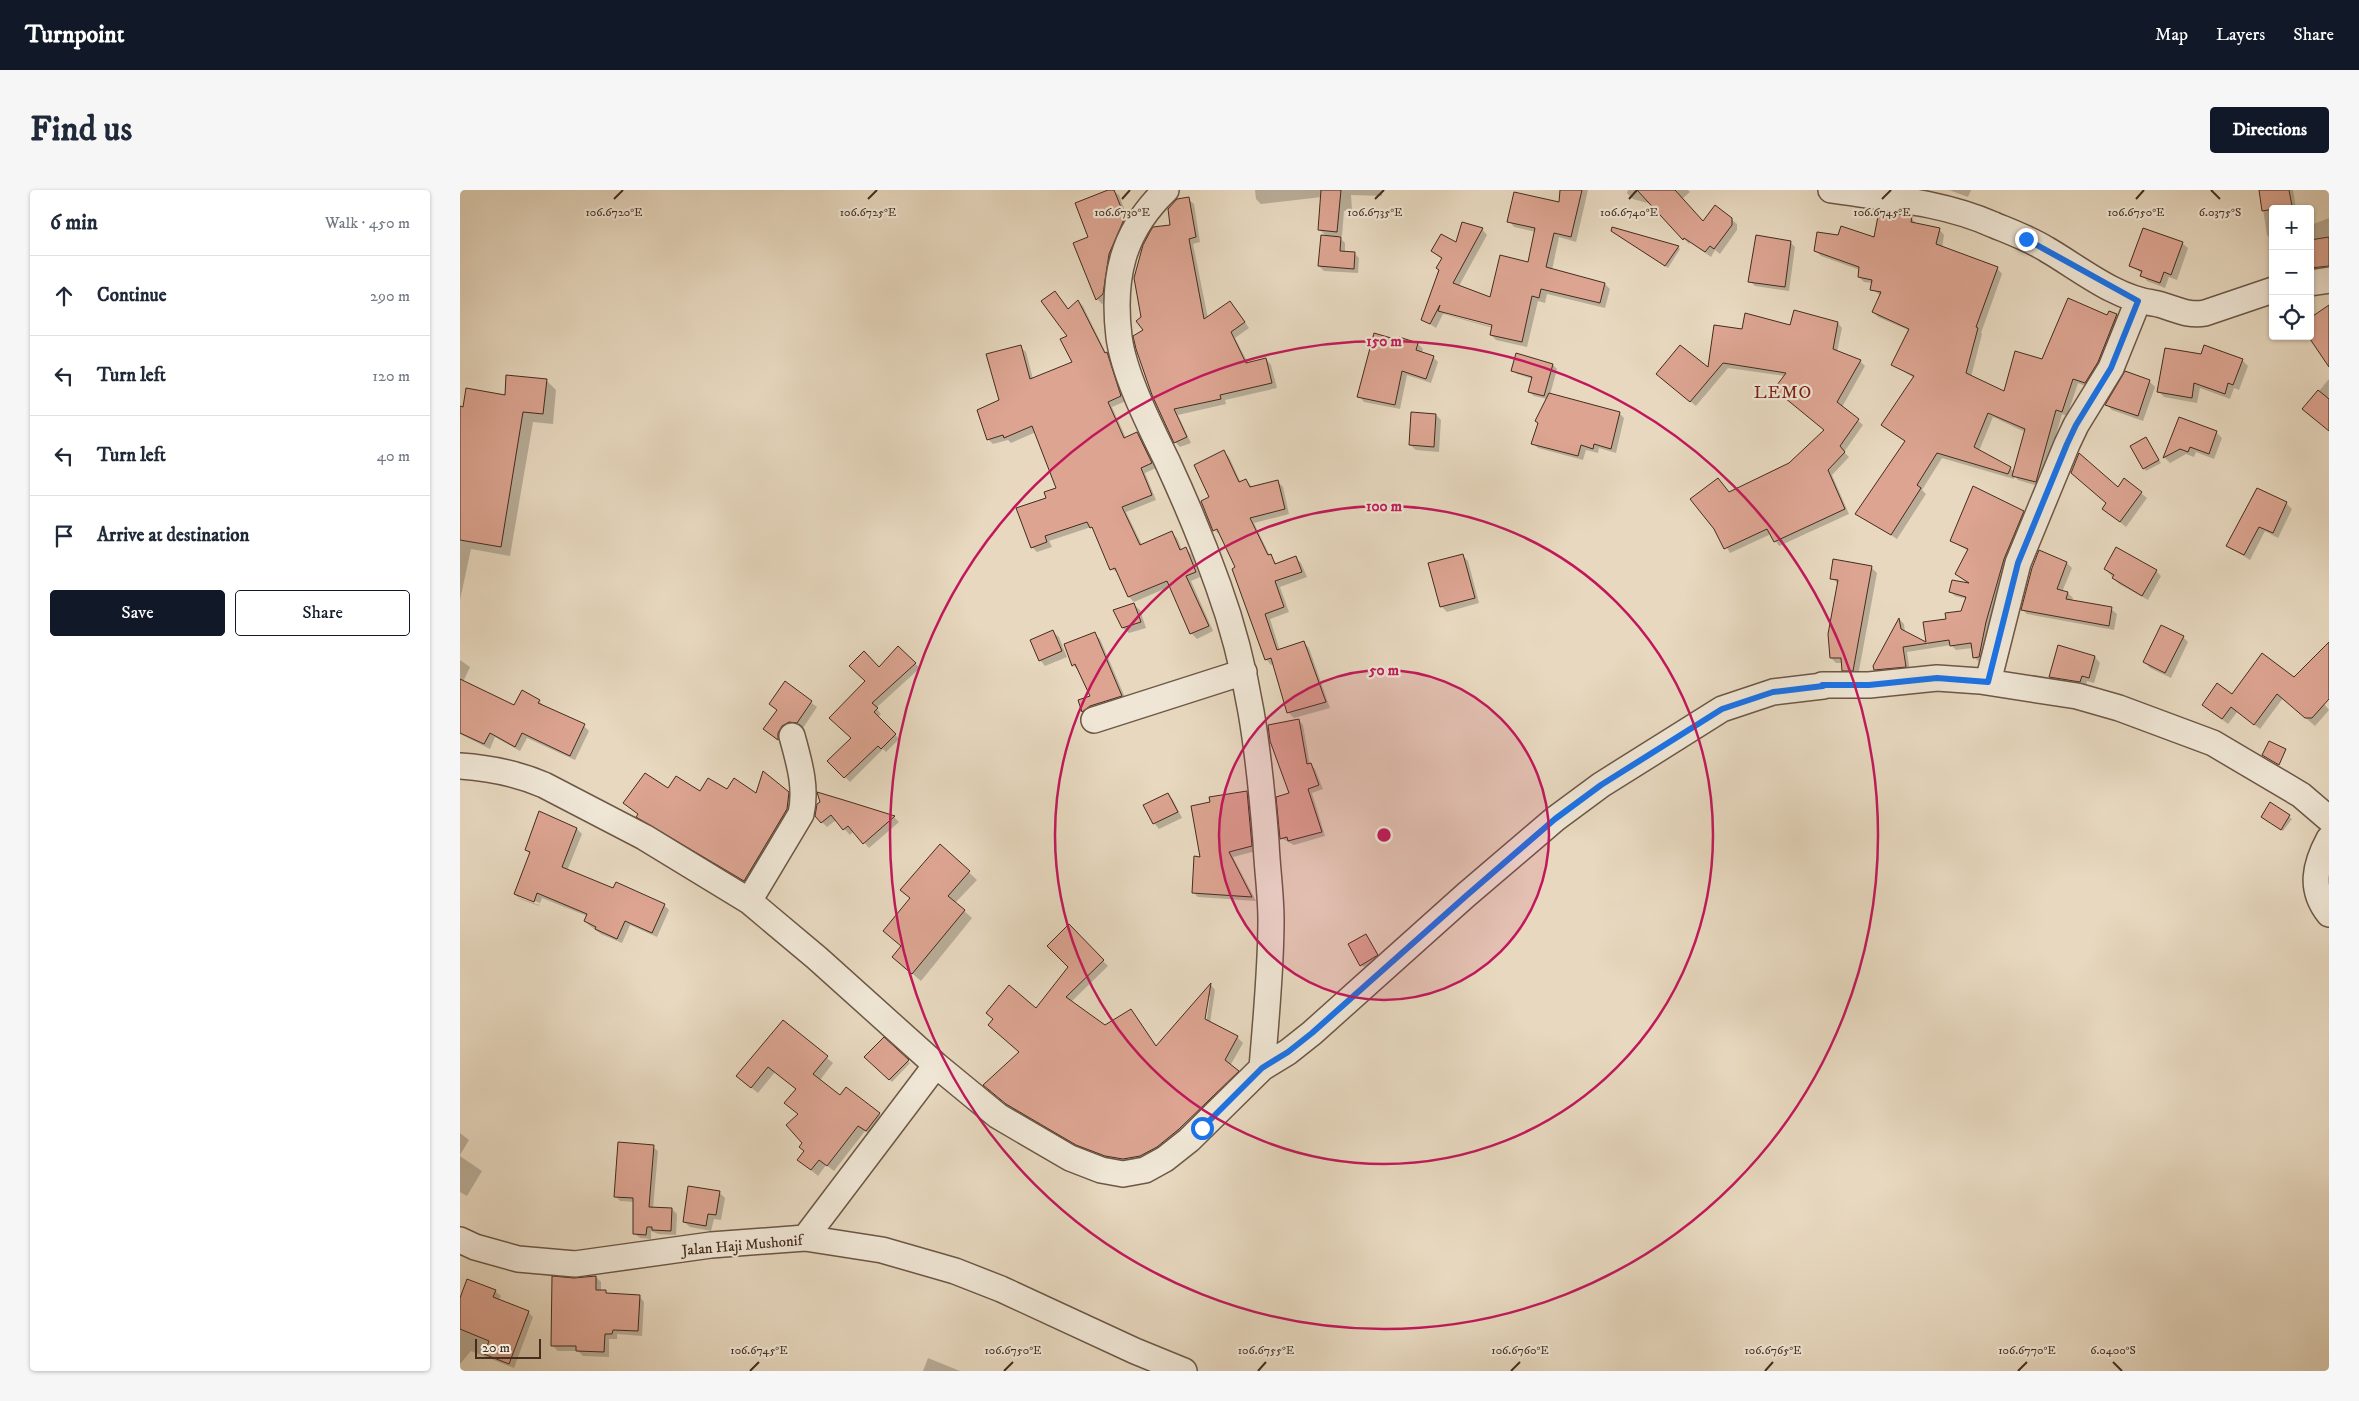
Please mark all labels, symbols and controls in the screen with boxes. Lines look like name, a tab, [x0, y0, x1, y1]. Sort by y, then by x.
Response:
text: Turnpoint	[25, 20, 124, 50]
text: Map	[2155, 24, 2188, 46]
text: Layers	[2216, 24, 2265, 46]
text: Share	[2293, 24, 2334, 46]
button: Directions	[2210, 107, 2329, 153]
text: Find us	[30, 108, 132, 152]
text: 106.6720°E	[585, 205, 643, 220]
text: 106.6725°E	[840, 205, 897, 220]
text: 106.6730°E	[1094, 205, 1150, 220]
text: 106.6735°E	[1347, 205, 1403, 220]
text: 106.6740°E	[1600, 205, 1658, 220]
text: 106.6745°E	[1853, 205, 1911, 220]
text: 106.6750°E	[2107, 205, 2165, 220]
text: 6.0375°S	[2199, 205, 2241, 220]
map controls	[2269, 205, 2314, 340]
button: +	[2269, 205, 2314, 250]
text: 6 min	[50, 210, 98, 236]
text: Walk · 450 m	[325, 213, 410, 233]
route end	[2015, 228, 2038, 251]
button: −	[2269, 250, 2314, 295]
icon: ahead	[50, 282, 78, 310]
text: Continue	[97, 284, 167, 307]
text: 290 m	[370, 286, 410, 306]
button: locate	[2269, 295, 2314, 340]
text: 150 m	[1366, 332, 1402, 351]
icon: left	[50, 362, 78, 390]
text: Turn left	[97, 364, 166, 387]
text: 120 m	[372, 366, 410, 386]
district label: LEMO	[1754, 382, 1812, 404]
icon: left	[50, 442, 78, 470]
text: Turn left	[97, 444, 166, 467]
text: 40 m	[377, 446, 410, 466]
text: 100 m	[1366, 497, 1403, 516]
icon: arrive	[50, 522, 78, 550]
text: Arrive at destination	[97, 524, 249, 547]
button: Save	[50, 590, 225, 636]
button: Share	[235, 590, 410, 636]
text: 50 m	[1368, 661, 1400, 680]
centre of rings	[1375, 826, 1393, 844]
route start	[1191, 1117, 1214, 1140]
street label: Jalan Haji Mushonif	[679, 1231, 805, 1260]
scale bar	[475, 1336, 541, 1359]
text: 20 m	[482, 1339, 510, 1357]
text: 106.6745°E	[730, 1343, 788, 1358]
text: 106.6750°E	[984, 1343, 1042, 1358]
text: 106.6755°E	[1238, 1343, 1295, 1358]
text: 106.6760°E	[1491, 1343, 1549, 1358]
text: 106.6765°E	[1745, 1343, 1802, 1358]
text: 106.6770°E	[1998, 1343, 2056, 1358]
text: 6.0400°S	[2090, 1343, 2136, 1358]

